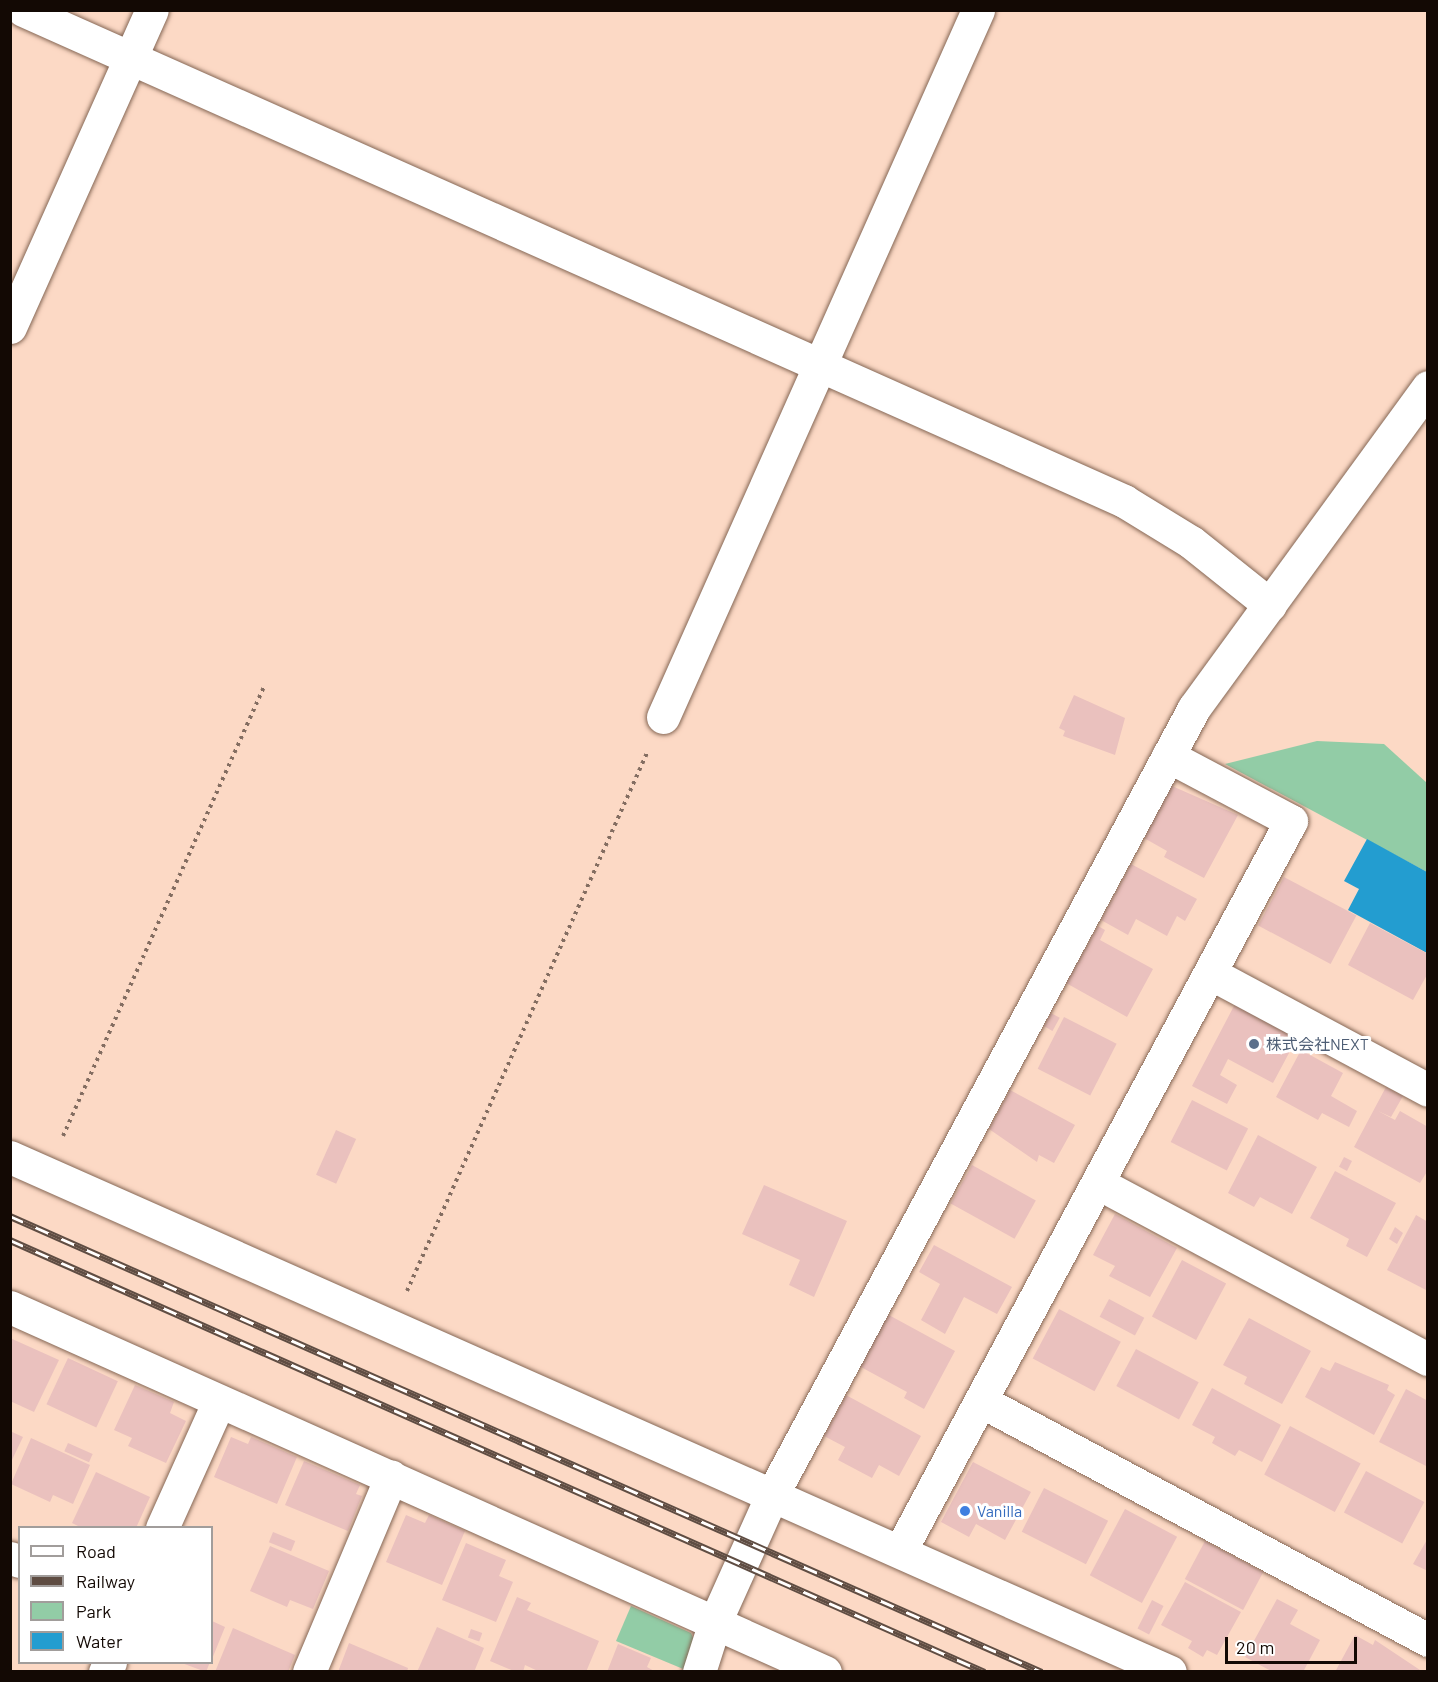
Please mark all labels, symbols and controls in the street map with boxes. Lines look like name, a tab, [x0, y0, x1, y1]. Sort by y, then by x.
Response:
place label: 株式会社NEXT	[1266, 1034, 1369, 1054]
marker: 株式会社NEXT	[1247, 1037, 1261, 1051]
place label: Vanilla	[977, 1501, 1022, 1521]
marker: Vanilla	[958, 1504, 972, 1518]
legend	[18, 1526, 213, 1664]
text: Road	[76, 1540, 116, 1562]
text: Railway	[76, 1570, 135, 1592]
text: Park	[76, 1600, 111, 1622]
scale bar	[1228, 1625, 1360, 1663]
text: Water	[76, 1630, 123, 1652]
text: 20 m	[1236, 1636, 1274, 1658]

